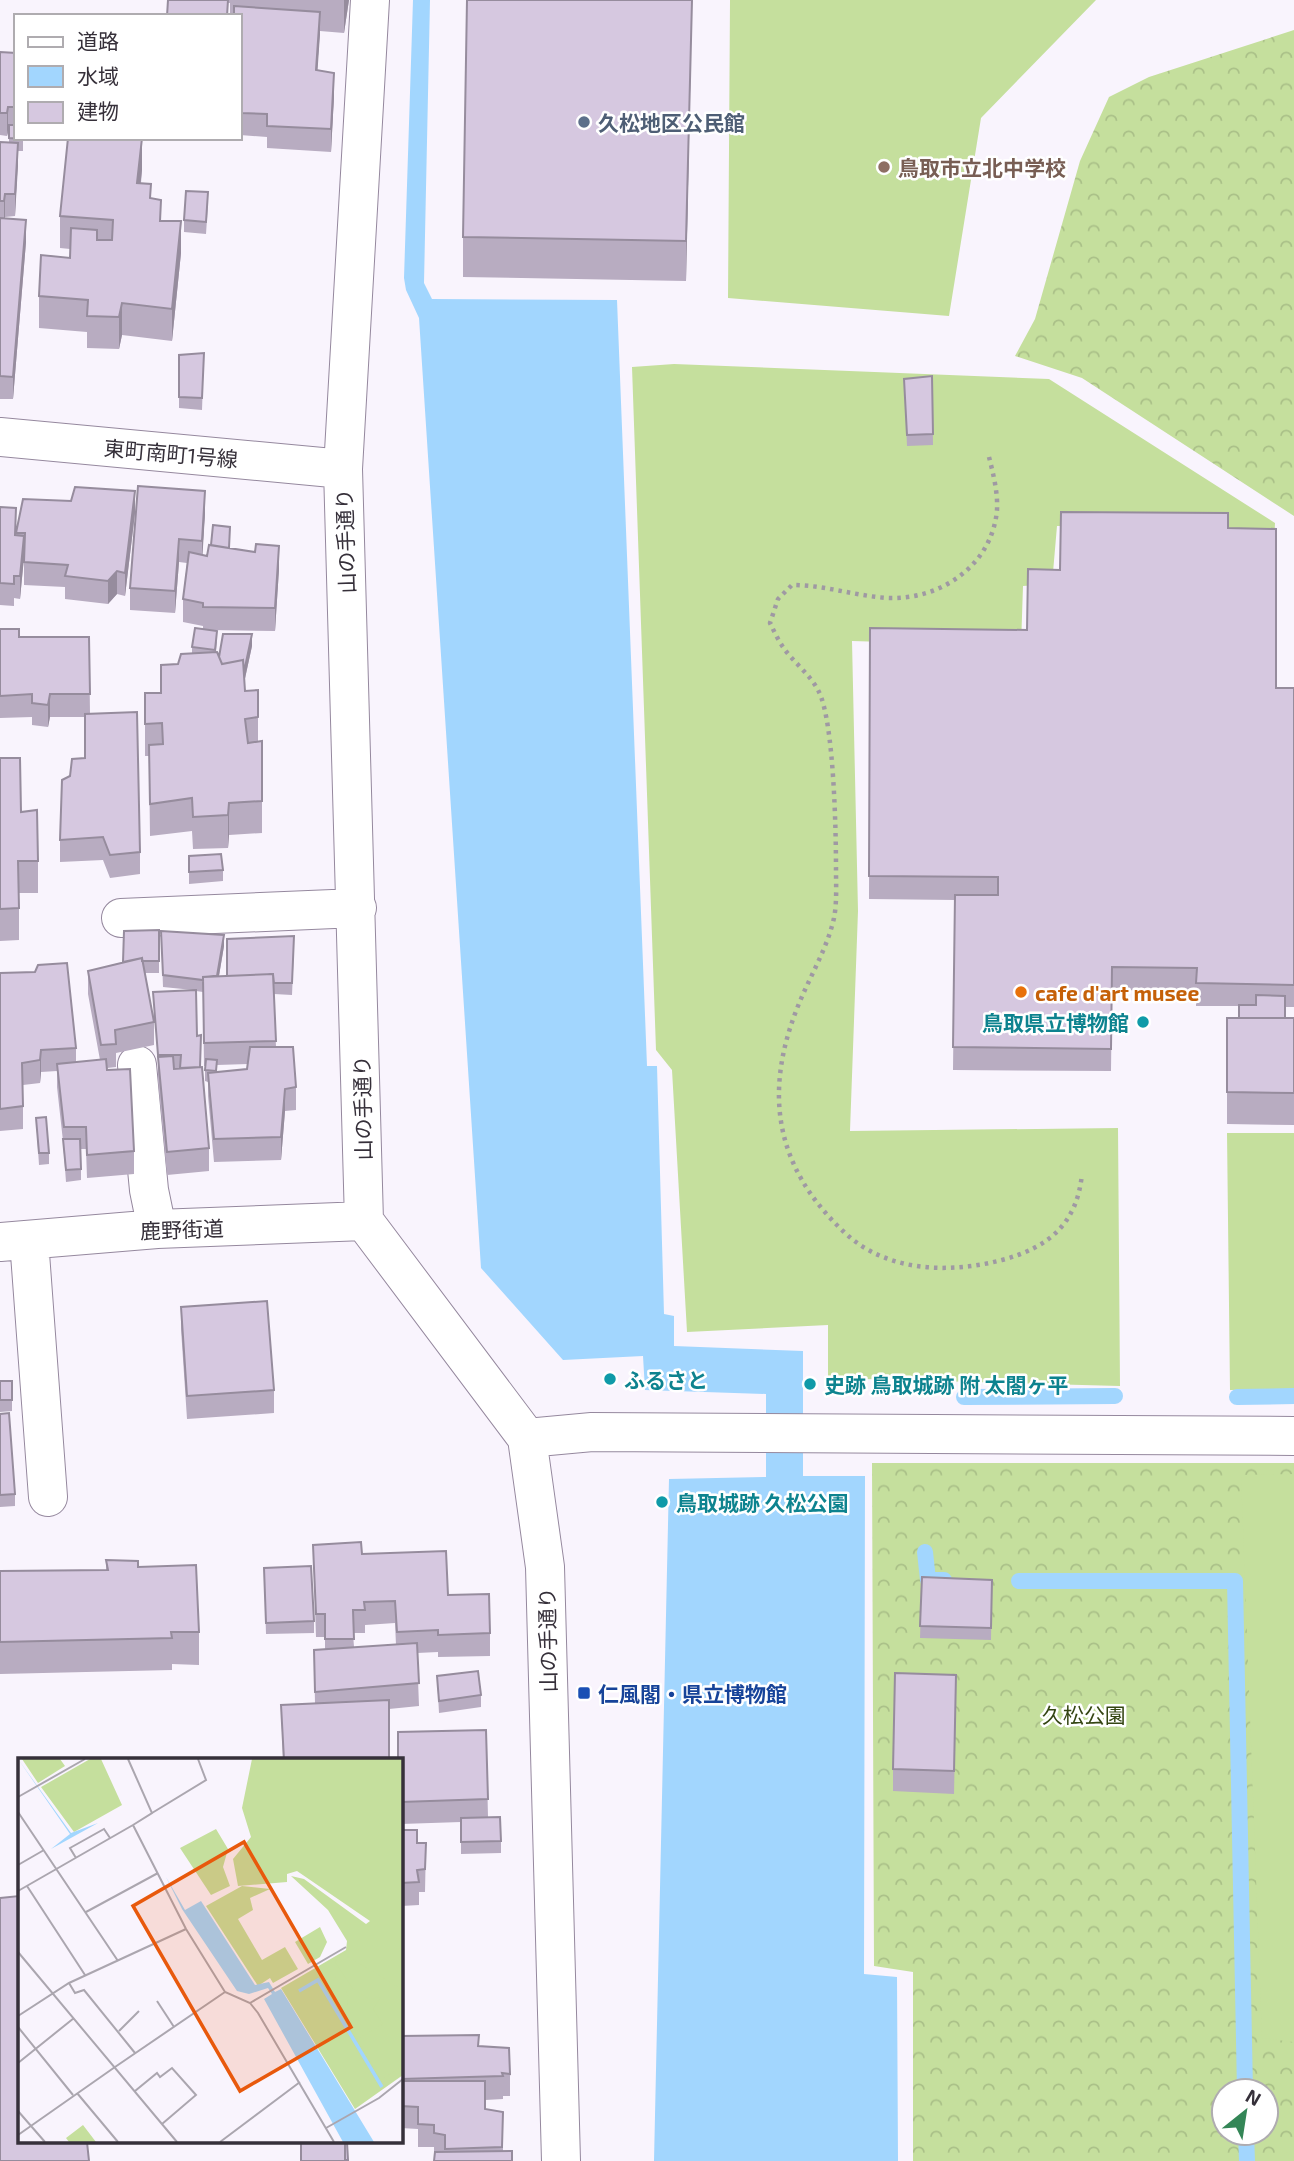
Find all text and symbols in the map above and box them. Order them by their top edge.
legend [14,14,242,140]
text: 道路 [77,28,119,53]
text: 水域 [77,63,119,88]
text: 建物 [77,98,119,123]
place label: 久松地区公民館 [598,110,745,135]
marker: 久松地区公民館 [576,114,592,130]
place label: 鳥取市立北中学校 [898,155,1066,180]
marker: 鳥取市立北中学校 [876,159,892,175]
street label: 東町南町1号線 [103,435,239,471]
street label: 山の手通り [331,488,359,594]
place label: cafe d'art musee [1035,980,1199,1005]
marker: cafe d'art musee [1013,984,1029,1000]
place label: 鳥取県立博物館 [982,1010,1129,1035]
marker: 鳥取県立博物館 [1135,1014,1151,1030]
street label: 山の手通り [349,1055,375,1161]
street label: 鹿野街道 [140,1215,224,1243]
place label: ふるさと [624,1367,708,1392]
marker: ふるさと [602,1371,618,1387]
place label: 史跡 鳥取城跡 附 太閤ヶ平 [824,1372,1069,1397]
marker: 史跡 鳥取城跡 附 太閤ヶ平 [802,1376,818,1392]
place label: 鳥取城跡 久松公園 [676,1490,849,1515]
marker: 鳥取城跡 久松公園 [654,1494,670,1510]
street label: 山の手通り [534,1587,560,1693]
place label: 仁風閣・県立博物館 [598,1681,787,1706]
marker: 仁風閣・県立博物館 [576,1685,592,1701]
park label: 久松公園 [1042,1702,1126,1727]
inset map [18,1758,402,2144]
north arrow [1210,2077,1280,2147]
text: N [1242,2083,1265,2110]

